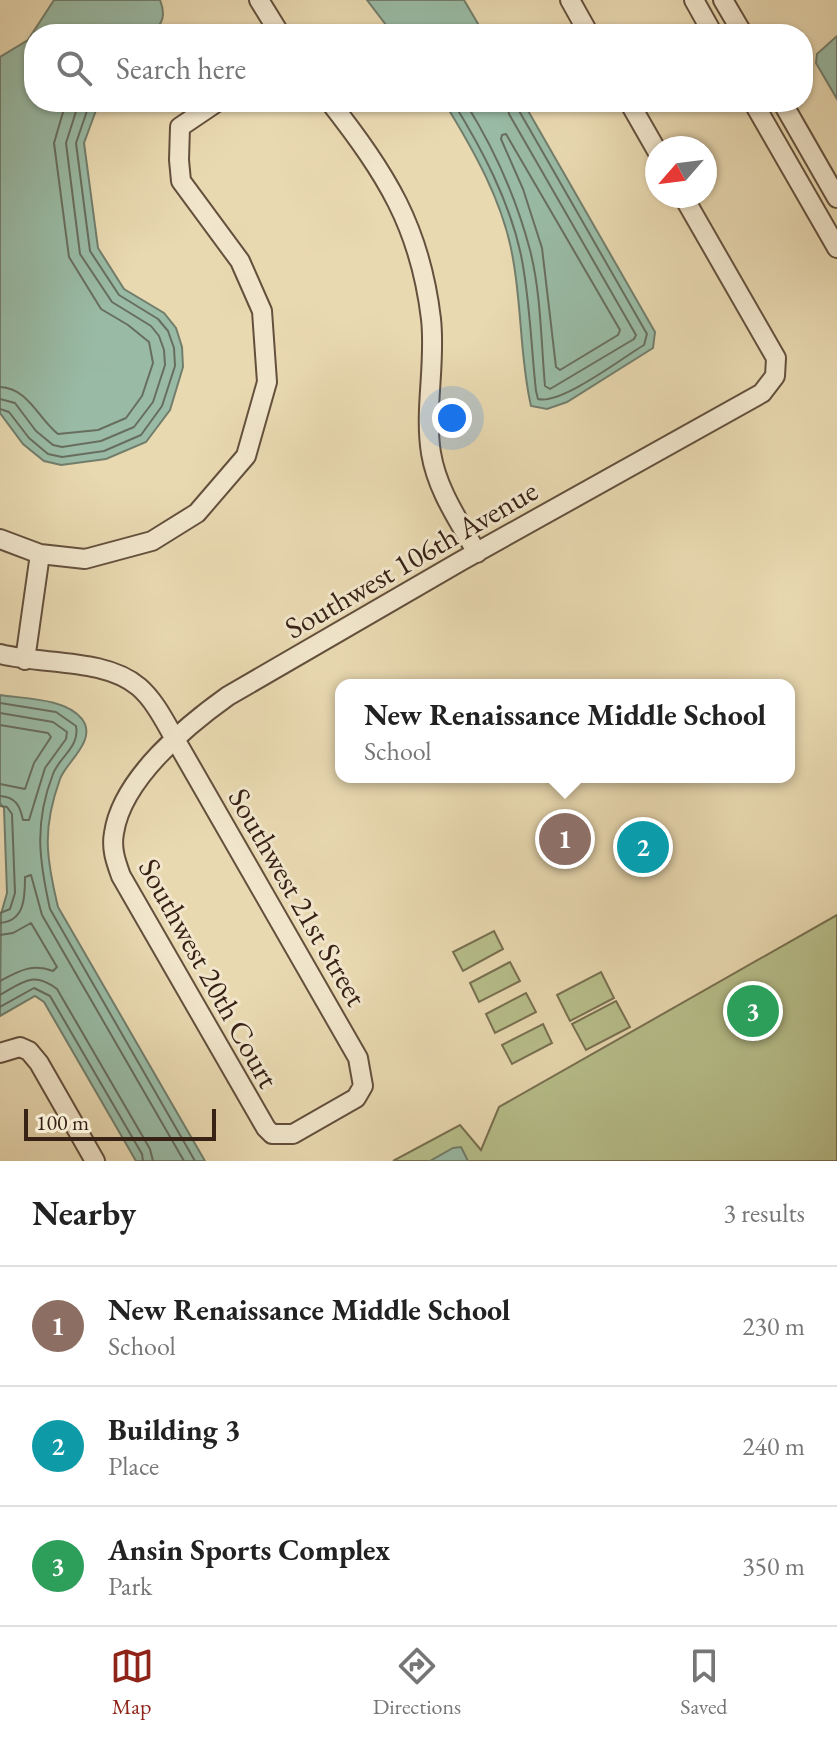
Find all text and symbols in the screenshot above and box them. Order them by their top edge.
search box [24,24,813,112]
icon: search [52,46,96,90]
text: Search here [116,49,246,88]
north arrow [645,136,717,208]
your location [432,398,472,438]
street label: Southwest 106th Avenue [278,471,544,647]
popup [335,679,795,783]
text: New Renaissance Middle School [364,695,766,734]
text: School [364,734,432,768]
street label: Southwest 21st Street [220,781,376,1013]
pin: 1 [539,809,591,869]
pin: 2 [617,817,669,877]
street label: Southwest 20th Court [130,851,288,1095]
pin: 3 [727,981,779,1041]
scale bar [24,1105,216,1141]
text: 100 m [36,1108,89,1137]
text: Nearby [32,1191,136,1235]
text: 3 results [724,1196,805,1230]
text: New Renaissance Middle School [108,1290,510,1329]
text: 1 [51,1309,65,1343]
text: 230 m [742,1309,805,1343]
text: School [108,1329,176,1363]
text: Building 3 [108,1410,241,1449]
text: 2 [51,1429,65,1463]
text: 240 m [742,1429,805,1463]
text: Place [108,1449,159,1483]
text: Ansin Sports Complex [108,1530,390,1569]
text: 3 [51,1549,65,1583]
text: 350 m [742,1549,805,1583]
text: Park [108,1569,152,1603]
tab: Map [110,1644,154,1721]
tab: Directions [373,1644,461,1721]
tab: Saved [680,1644,727,1721]

